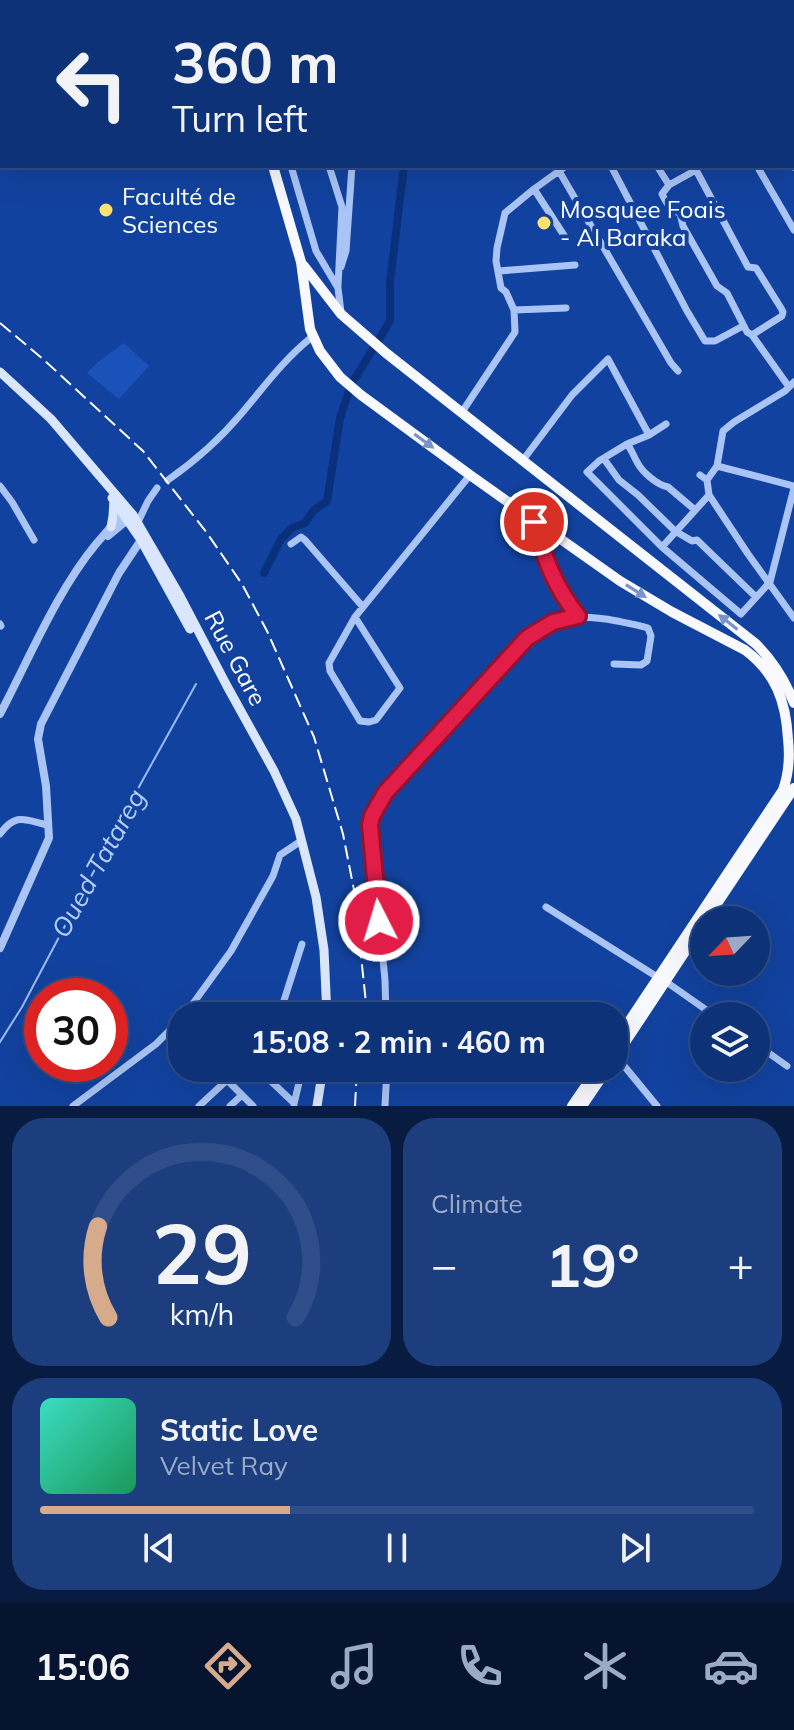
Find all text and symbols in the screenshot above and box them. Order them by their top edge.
text: 360 m [172,27,339,97]
icon: left [40,32,144,136]
text: Turn left [172,96,308,141]
place label: Faculté de Sciences [122,181,236,239]
place label: Mosquee Foais - Al Baraka [560,194,726,252]
marker: Faculté de Sciences [97,201,115,219]
marker: Mosquee Foais - Al Baraka [535,214,553,232]
one-way arrow [413,433,434,449]
pin [500,488,568,556]
icon: arrive [512,500,556,544]
one-way arrow [625,584,647,598]
street label: Rue Gare [198,605,274,711]
one-way arrow [718,614,738,631]
water label: Oued Tatareg [44,783,152,943]
position arrow [337,879,421,963]
north arrow [690,906,770,986]
map controls [690,906,770,1082]
speed limit sign: 30 [24,978,128,1082]
button: layers [690,1002,770,1082]
text: 15:08 · 2 min · 460 m [250,1023,546,1061]
text: Climate [431,1187,523,1220]
text: 29 [152,1200,251,1305]
text: 19° [545,1227,640,1302]
text: − [431,1237,457,1292]
text: + [728,1237,754,1292]
text: km/h [169,1296,234,1332]
text: Static Love [160,1411,318,1449]
text: Velvet Ray [160,1449,288,1482]
icon: previous [137,1526,181,1570]
icon: pause [375,1526,419,1570]
icon: next [613,1526,657,1570]
icon: directions [200,1638,256,1694]
icon: music [326,1638,382,1694]
icon: phone [452,1638,508,1694]
icon: climate [577,1638,633,1694]
icon: car [703,1638,759,1694]
text: 15:06 [35,1644,130,1689]

